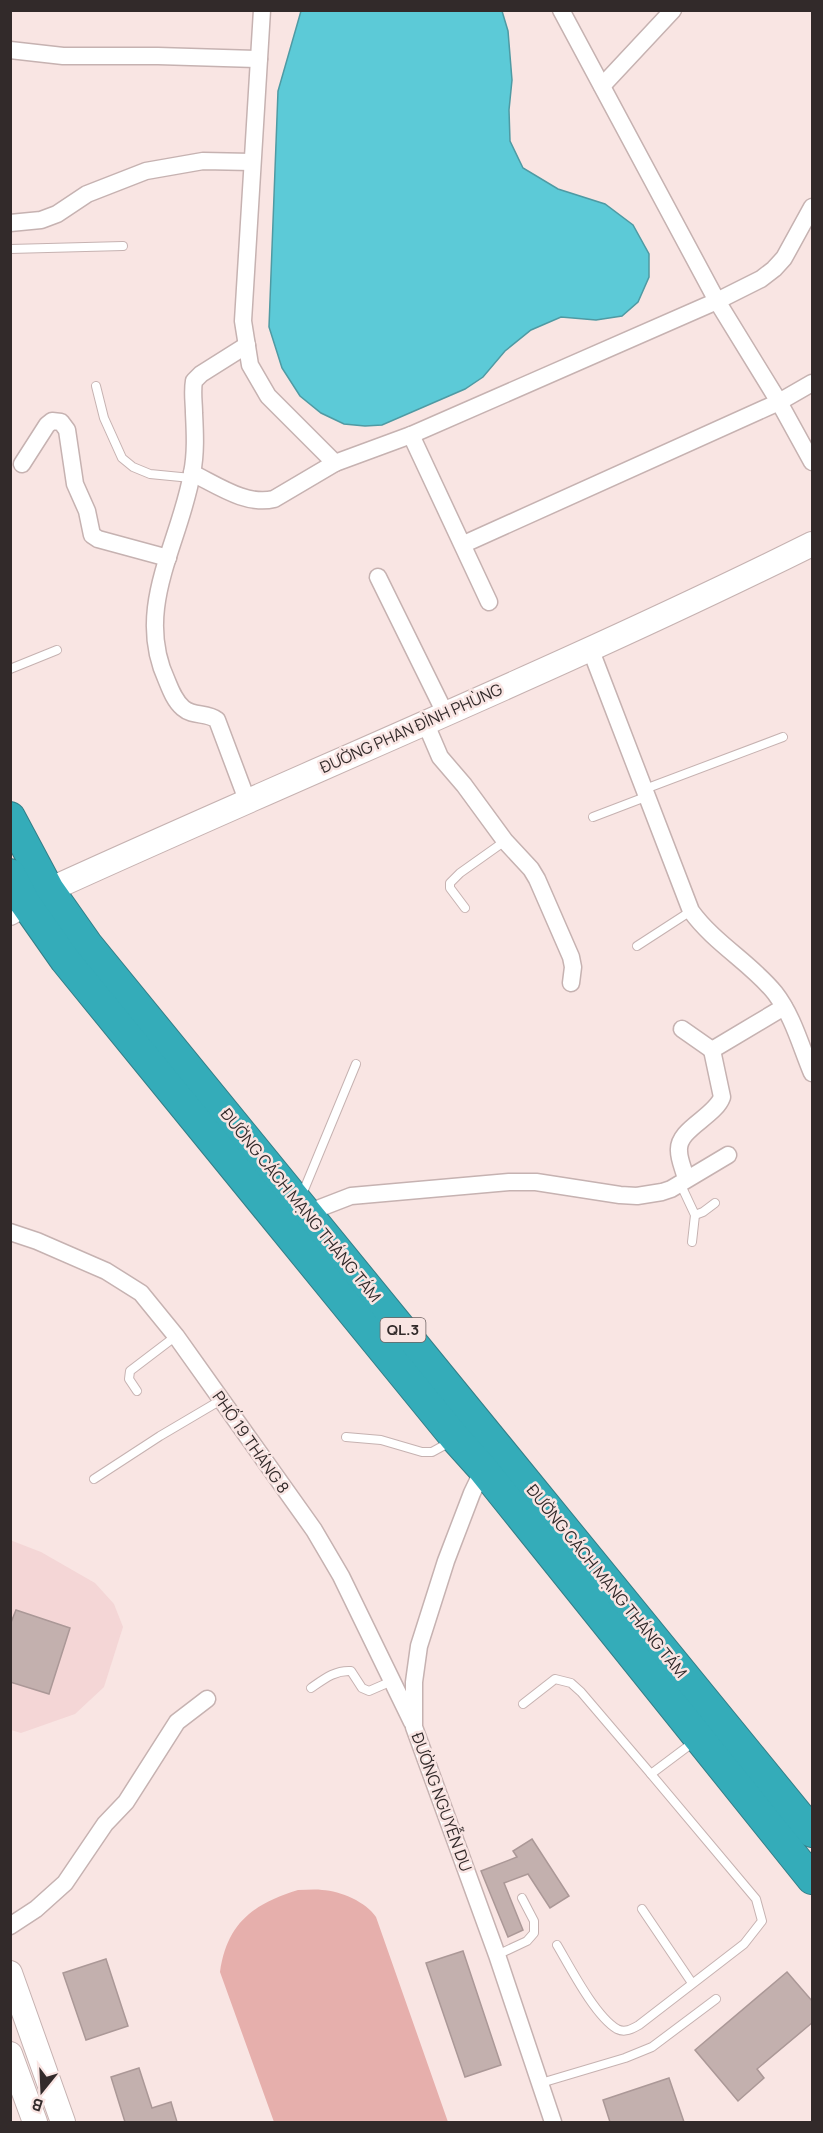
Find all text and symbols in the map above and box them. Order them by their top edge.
street label: ĐƯỜNG PHAN ĐÌNH PHÙNG [316,678,506,778]
street label: ĐƯỜNG CÁCH MẠNG THÁNG TÁM [216,1104,386,1306]
road number: QL.3 [380,1318,426,1342]
street label: PHỐ 19 THÁNG 8 [208,1386,295,1498]
street label: ĐƯỜNG CÁCH MẠNG THÁNG TÁM [522,1480,692,1682]
street label: ĐƯỜNG NGUYỄN DU [407,1729,478,1875]
north arrow [12,2061,72,2121]
text: B [29,2093,46,2117]

